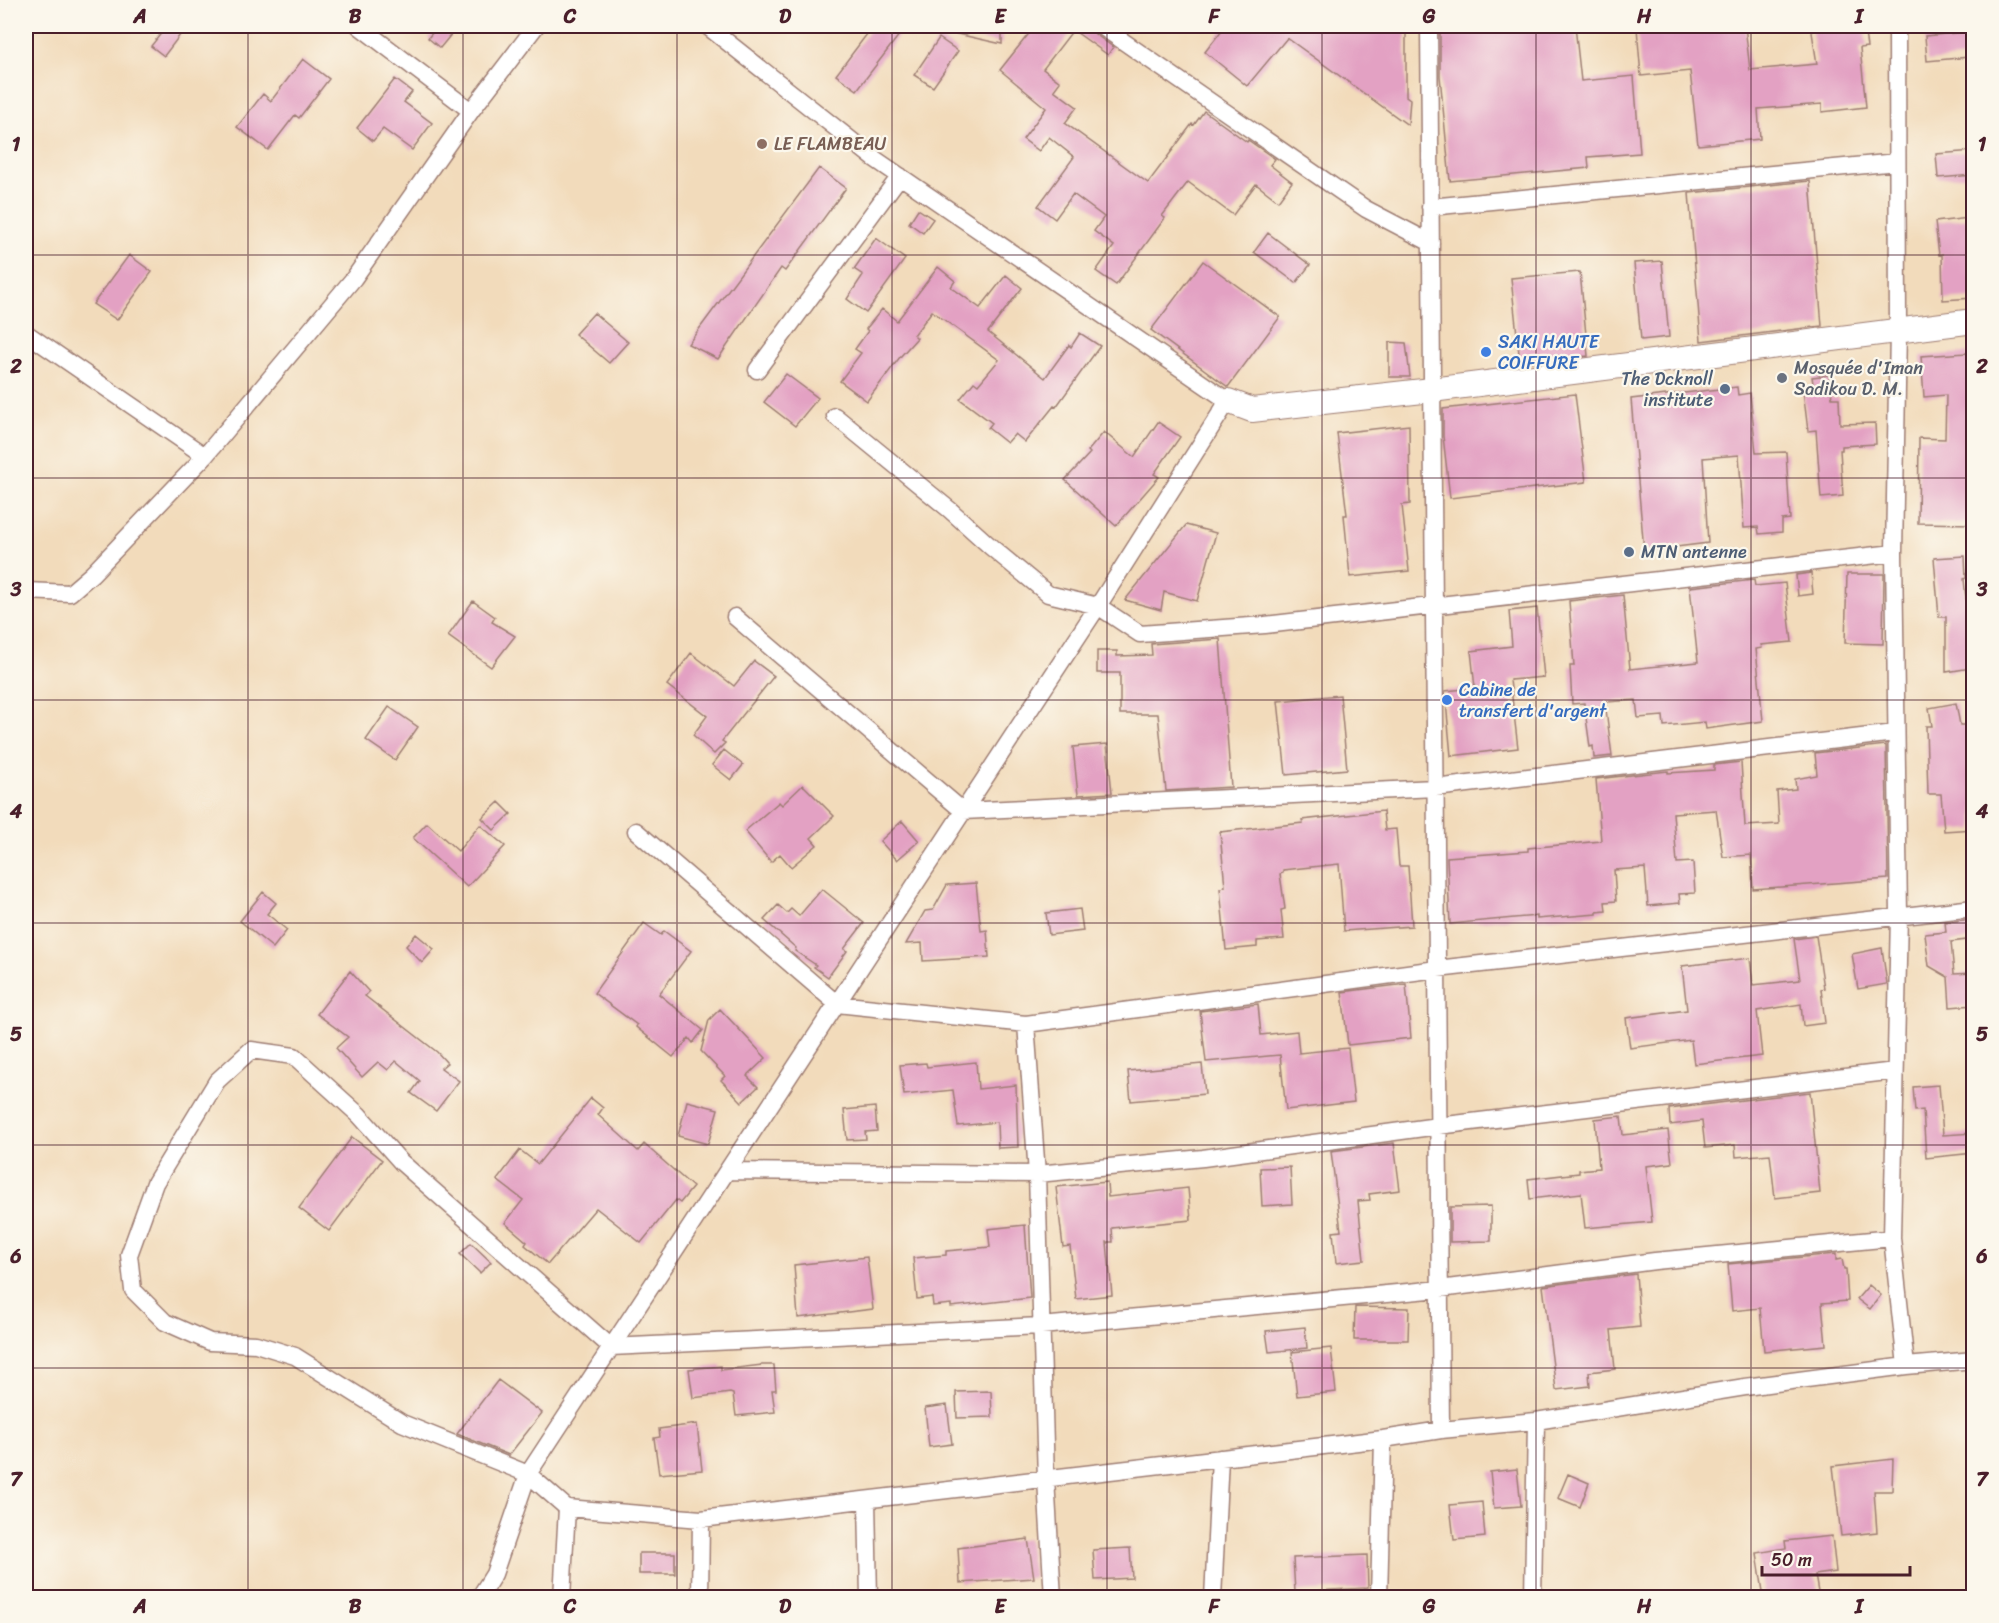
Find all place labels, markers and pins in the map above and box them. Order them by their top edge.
place label: LE FLAMBEAU [774,128,887,160]
marker: LE FLAMBEAU [755,137,769,151]
place label: SAKI HAUTE COIFFURE [1498,326,1600,379]
marker: SAKI HAUTE COIFFURE [1479,345,1493,359]
place label: Mosquée d'Iman Sadikou D. M. [1794,352,1923,405]
place label: The Dcknoll institute [1621,363,1714,416]
marker: Mosquée d'Iman Sadikou D. M. [1775,371,1789,385]
marker: The Dcknoll institute [1718,382,1732,396]
place label: MTN antenne [1641,536,1747,568]
marker: MTN antenne [1622,545,1636,559]
place label: Cabine de transfert d'argent [1459,674,1607,727]
marker: Cabine de transfert d'argent [1440,693,1454,707]

